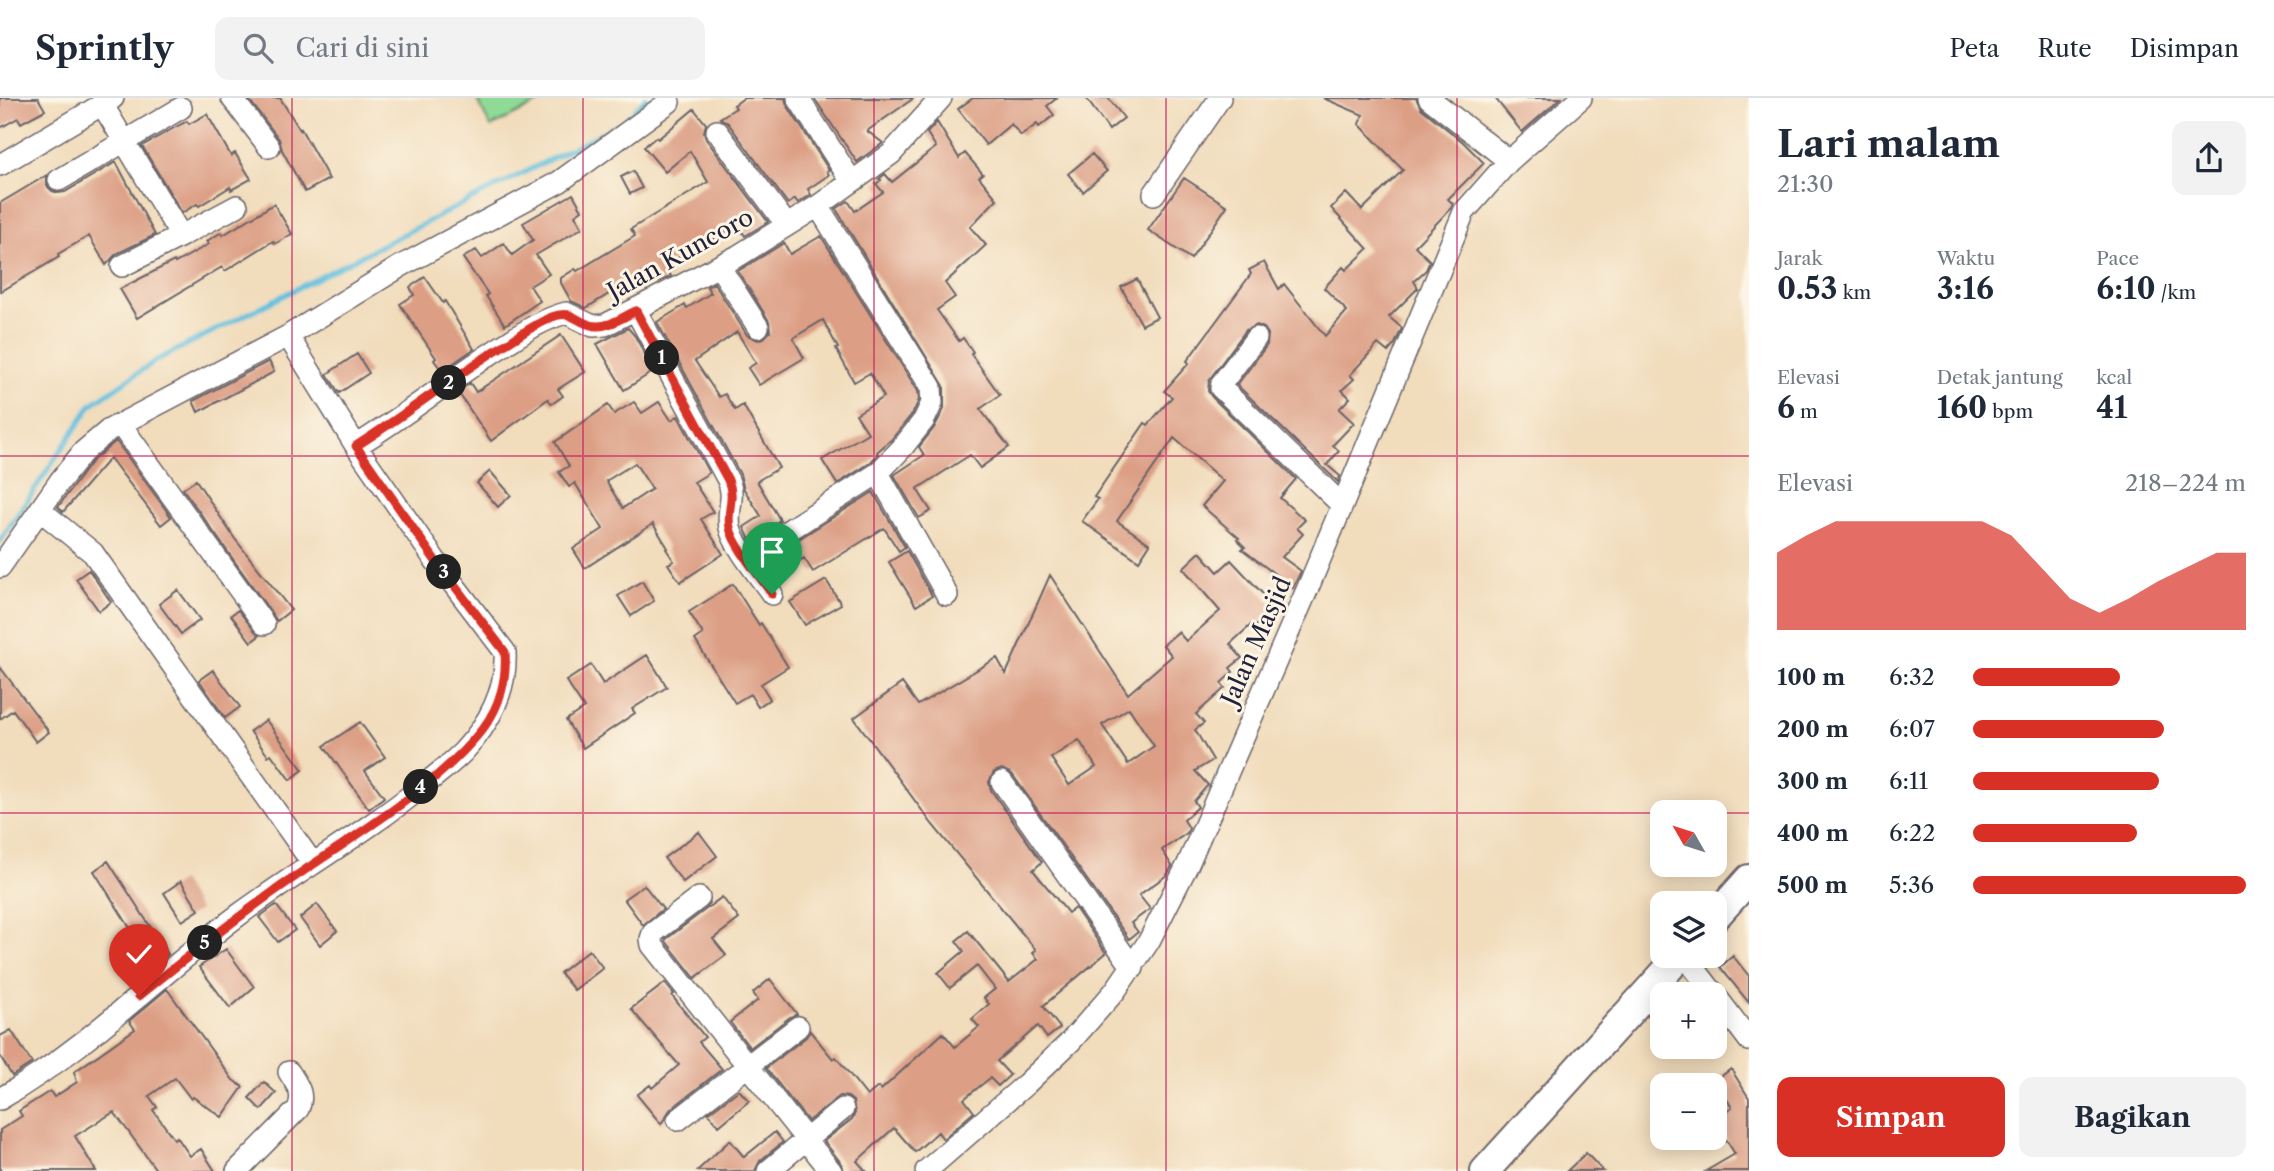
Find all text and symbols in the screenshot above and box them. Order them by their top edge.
search box [215,17,705,80]
text: Sprintly [35,28,173,69]
icon: search [239,29,277,67]
text: Cari di sini [295,32,429,64]
text: Peta [1950,34,1999,63]
text: Rute [2037,34,2092,63]
text: Disimpan [2130,34,2239,63]
text: Lari malam [1777,120,2000,167]
button: share [2172,121,2246,195]
text: 21:30 [1777,170,1834,198]
street label: Jalan Kuncoro [598,202,758,308]
text: Jarak [1777,247,1822,270]
text: Waktu [1937,247,1995,270]
text: Pace [2096,247,2139,270]
text: 0.53 [1777,270,1838,307]
text: 3:16 [1937,270,1994,307]
text: 6:10 [2096,270,2156,307]
text: km [1838,281,1871,304]
text: /km [2156,281,2196,304]
pin: 1 [644,341,680,376]
text: 1 [657,346,666,369]
pin: 2 [432,366,466,400]
text: Elevasi [1777,366,1840,389]
text: Detak jantung [1937,366,2063,389]
text: kcal [2096,366,2132,389]
text: 2 [443,371,454,394]
text: 6 [1777,389,1795,426]
text: 160 [1937,389,1987,426]
text: 41 [2096,389,2128,426]
text: m [1795,400,1818,423]
text: bpm [1987,400,2033,423]
text: Elevasi [1777,469,1853,497]
text: 218–224 m [2125,469,2246,497]
pin [742,522,802,594]
icon: arrive [753,533,791,571]
pin: 3 [426,554,462,589]
text: 3 [438,560,449,583]
street label: Jalan Masjid [1213,572,1297,714]
text: 100 m [1777,663,1845,691]
text: 6:32 [1889,663,1935,691]
text: 200 m [1777,715,1849,743]
text: 6:07 [1889,715,1935,743]
text: 300 m [1777,767,1848,795]
text: 6:11 [1889,767,1928,795]
pin: 4 [404,770,438,804]
text: 4 [415,775,426,798]
north arrow [1650,800,1727,877]
map controls [1650,800,1727,1150]
text: 400 m [1777,819,1849,847]
text: 6:22 [1889,819,1935,847]
text: 500 m [1777,871,1848,899]
text: 5:36 [1889,871,1934,899]
button: layers [1650,891,1727,968]
pin [109,924,169,996]
pin: 5 [188,926,222,960]
text: 5 [199,931,210,954]
icon: check [120,935,158,973]
button: + [1650,982,1727,1059]
button: − [1650,1073,1727,1150]
button: Simpan [1777,1077,2005,1157]
button: Bagikan [2019,1077,2246,1157]

